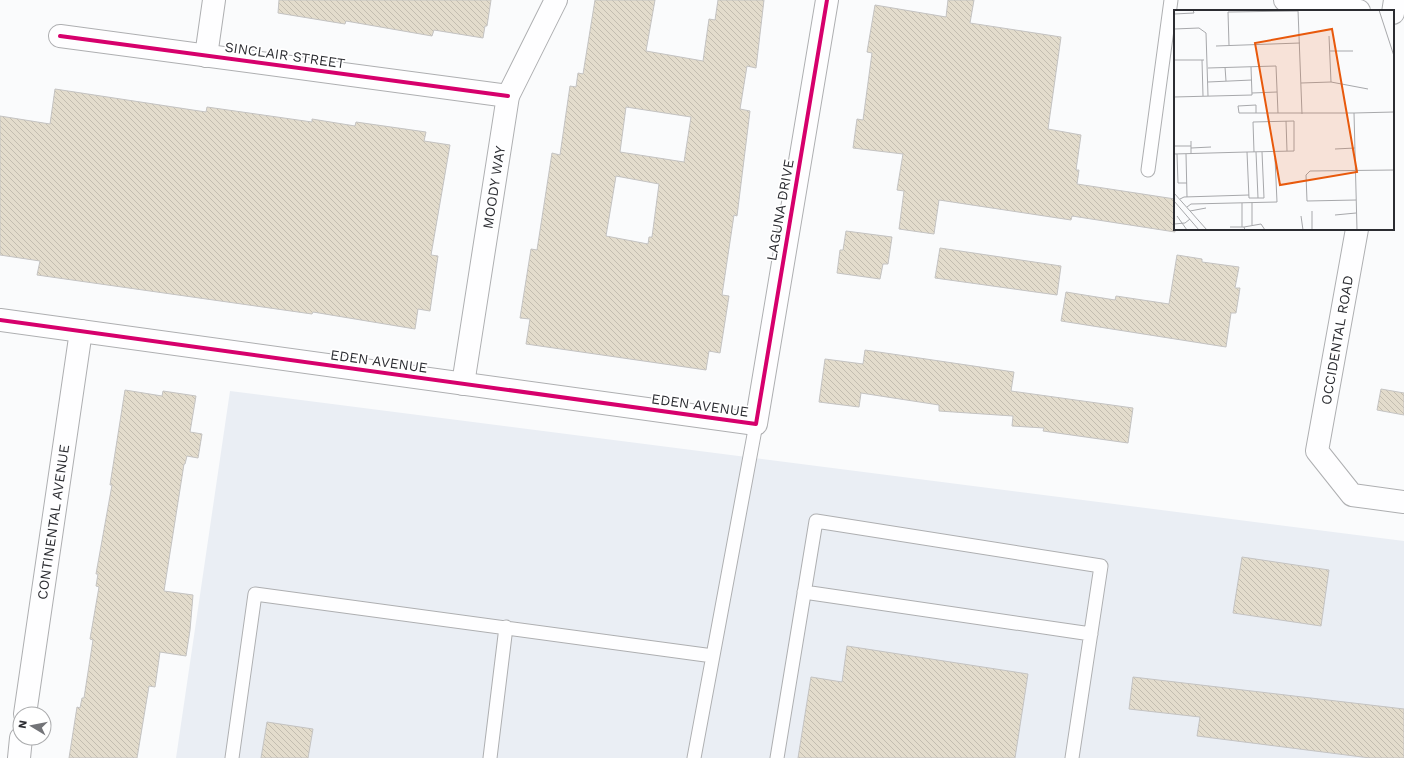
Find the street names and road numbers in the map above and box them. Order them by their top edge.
street label: SINCLAIR STREET [224,39,347,71]
street label: MOODY WAY [479,145,508,230]
street label: LAGUNA DRIVE [763,158,797,262]
street label: OCCIDENTAL ROAD [1318,274,1356,406]
street label: EDEN AVENUE [329,346,429,376]
street label: EDEN AVENUE [650,390,750,420]
street label: CONTINENTAL AVENUE [34,443,72,601]

